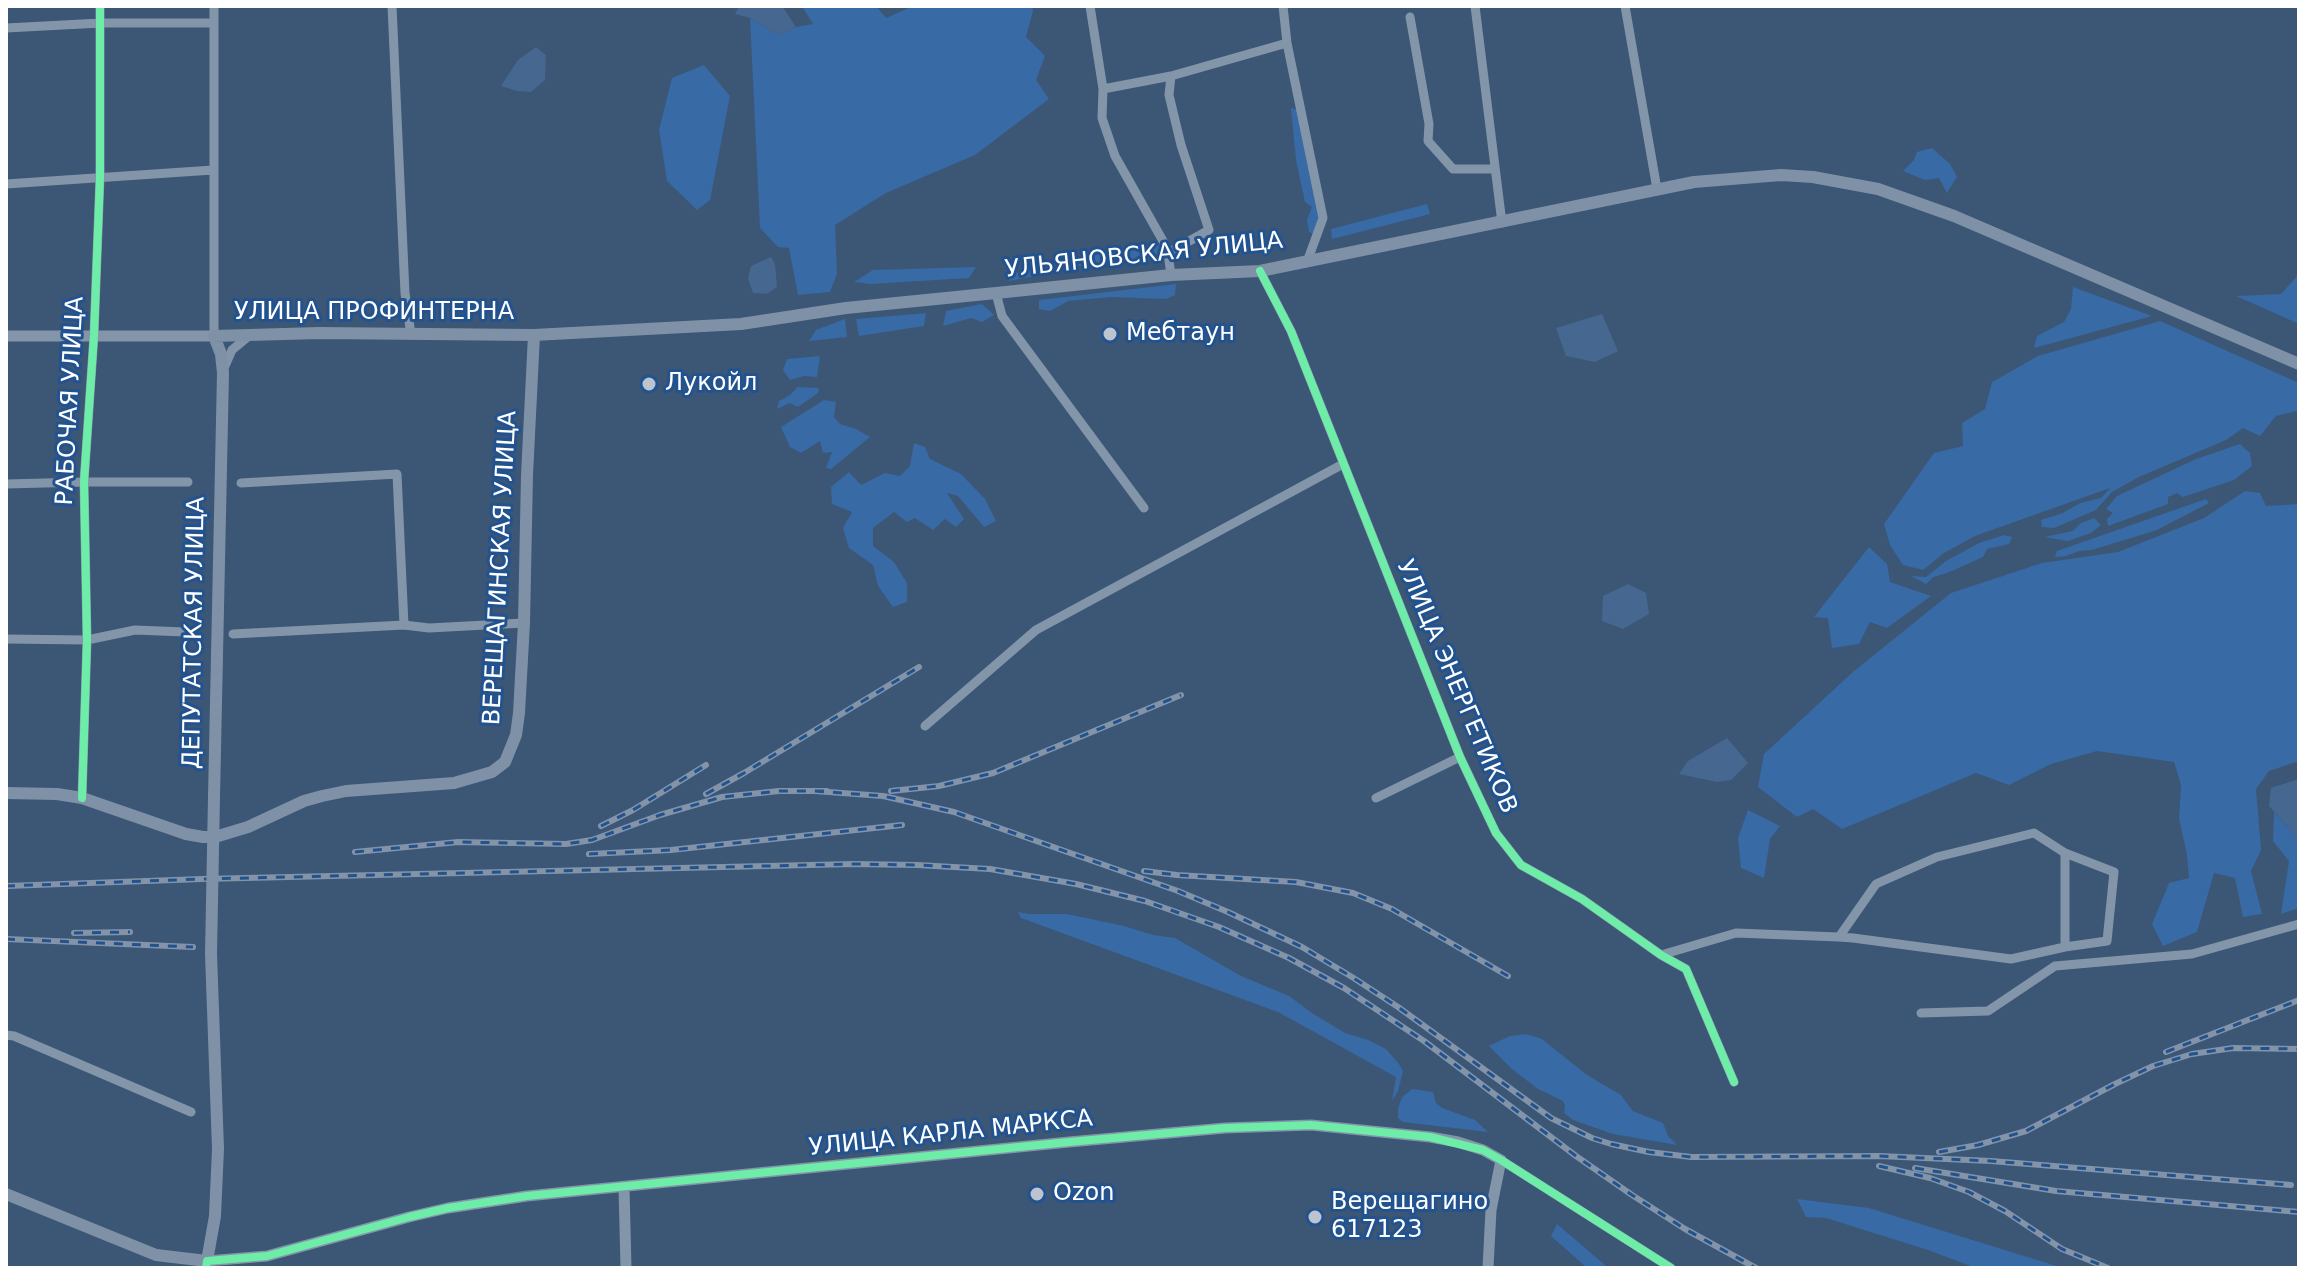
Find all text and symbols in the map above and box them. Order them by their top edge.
street label: УЛЬЯНОВСКАЯ УЛИЦА [1004,227,1284,285]
street label: РАБОЧАЯ УЛИЦА [51,296,91,506]
street label: УЛИЦА ПРОФИНТЕРНА [234,299,514,327]
place label: Мебтаун [1126,320,1235,348]
marker: Мебтаун [1101,325,1119,343]
place label: Лукойл [665,370,757,398]
marker: Лукойл [640,375,658,393]
street label: ВЕРЕЩАГИНСКАЯ УЛИЦА [478,410,524,726]
street label: ДЕПУТАТСКАЯ УЛИЦА [178,497,212,769]
street label: УЛИЦА ЭНЕРГЕТИКОВ [1389,556,1523,818]
street label: УЛИЦА КАРЛА МАРКСА [808,1105,1094,1163]
place label: Ozon [1053,1180,1114,1208]
marker: Ozon [1028,1185,1046,1203]
place label: Верещагино 617123 [1331,1189,1488,1245]
marker: Верещагино 617123 [1306,1208,1324,1226]

